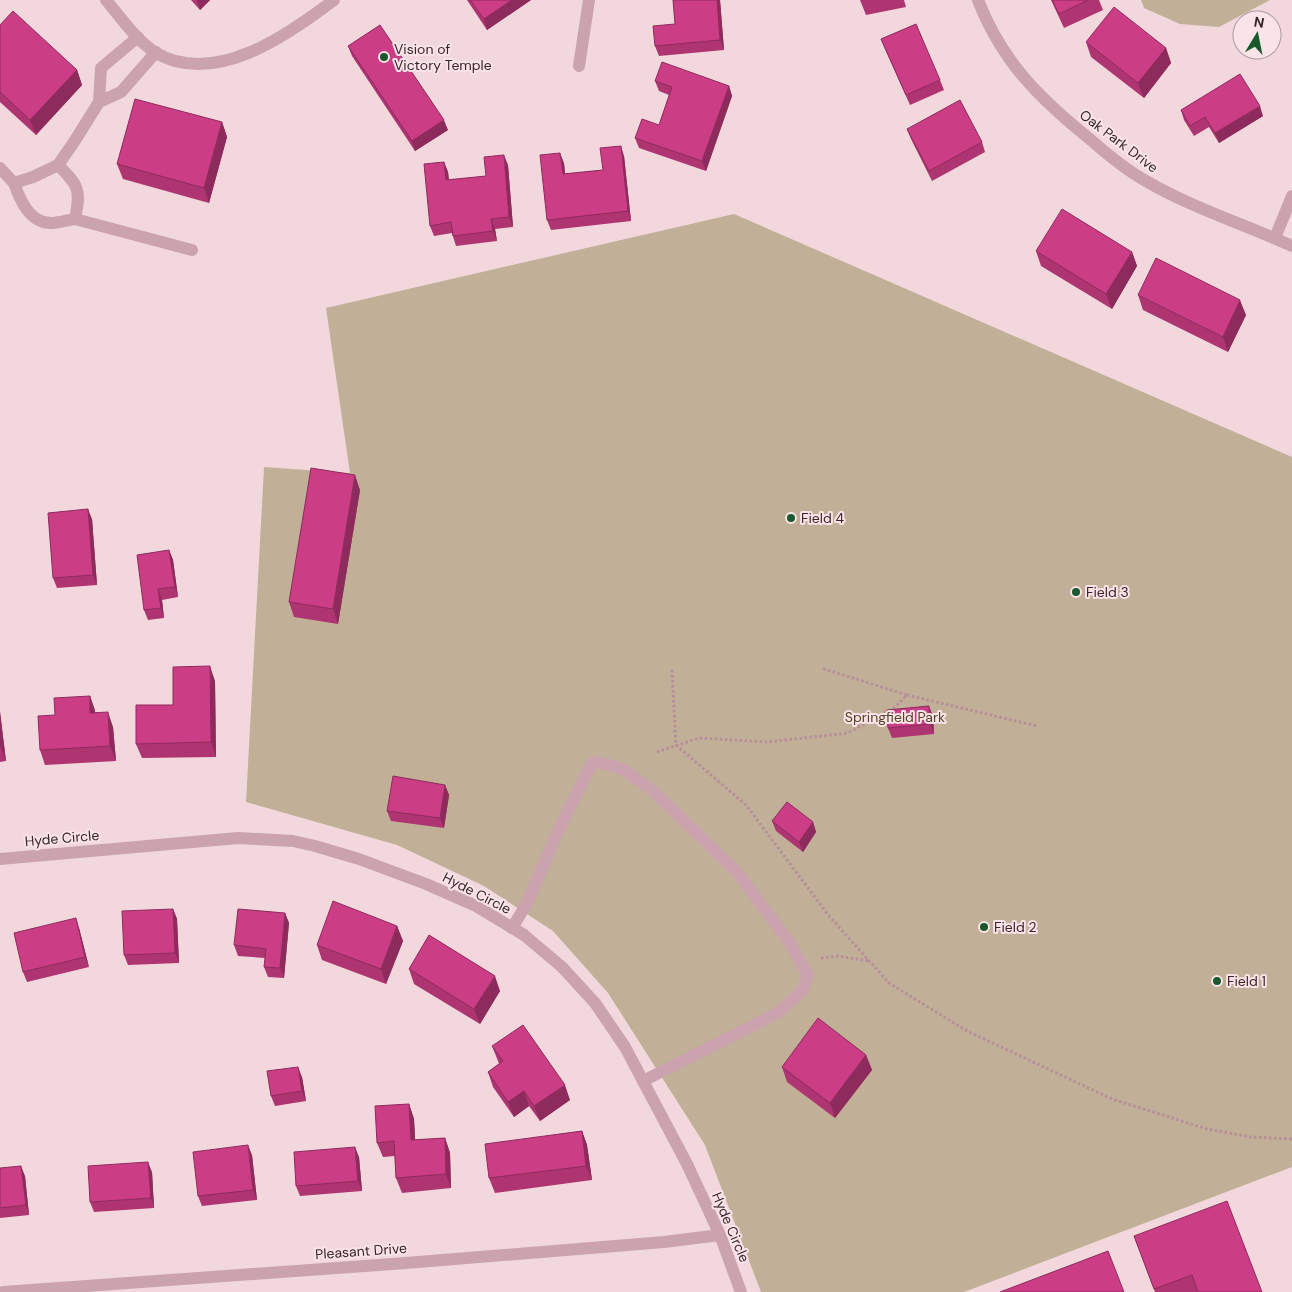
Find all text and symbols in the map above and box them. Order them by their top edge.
north arrow [1232,10,1282,60]
text: N [1253,12,1266,32]
place label: Vision of Victory Temple [394,40,492,74]
marker: Vision of Victory Temple [378,51,390,63]
street label: Oak Park Drive [1076,106,1162,176]
place label: Field 4 [801,509,844,527]
marker: Field 4 [785,512,797,524]
place label: Field 3 [1086,583,1129,601]
marker: Field 3 [1070,586,1082,598]
park label: Springfield Park [845,708,945,726]
street label: Hyde Circle [24,826,100,850]
street label: Hyde Circle [440,868,514,918]
place label: Field 2 [994,918,1037,936]
marker: Field 2 [978,921,990,933]
place label: Field 1 [1227,972,1266,990]
marker: Field 1 [1211,975,1223,987]
street label: Hyde Circle [708,1189,754,1265]
street label: Pleasant Drive [315,1239,407,1263]

